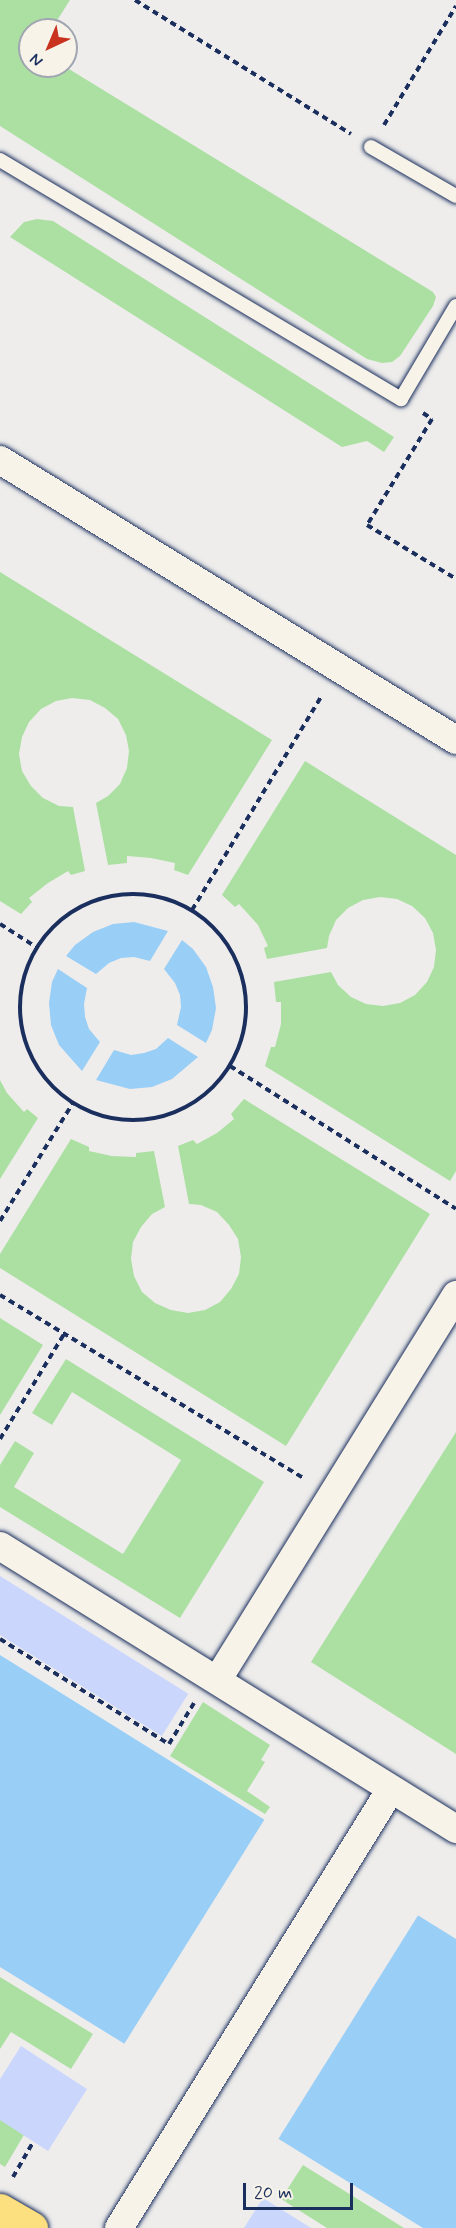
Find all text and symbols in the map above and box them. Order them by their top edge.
north arrow [18,18,78,78]
text: N [25,49,48,71]
scale bar [246,2171,356,2209]
text: 20 m [254,2181,292,2205]

